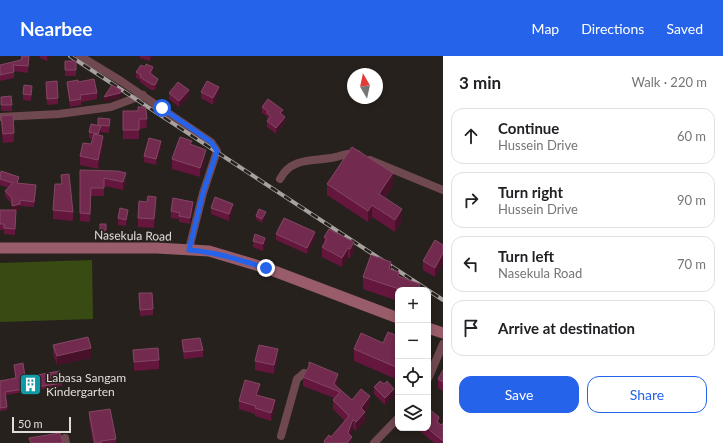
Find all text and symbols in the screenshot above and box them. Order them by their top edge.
text: Nearbee [20,17,92,40]
text: Map [532,20,559,37]
text: Directions [581,20,644,37]
text: Saved [666,20,703,37]
north arrow [347,68,383,104]
text: 3 min [459,72,501,93]
text: Walk · 220 m [631,74,707,90]
route start [153,99,171,117]
text: Continue [498,119,559,137]
icon: ahead [460,125,482,147]
text: 60 m [677,128,706,144]
text: Hussein Drive [498,137,578,153]
text: Turn right [498,183,563,201]
icon: right [460,189,482,211]
text: 90 m [677,192,706,208]
text: Hussein Drive [498,201,578,217]
street label: Nasekula Road [94,227,172,244]
text: Turn left [498,247,554,265]
icon: left [460,253,482,275]
text: 70 m [677,256,706,272]
route end [257,259,275,277]
text: Nasekula Road [498,265,582,281]
map controls [395,287,431,431]
button: + [395,287,431,323]
icon: arrive [460,317,482,339]
text: Arrive at destination [498,319,635,337]
button: − [395,323,431,359]
button: locate [395,359,431,395]
place label: Labasa Sangam Kindergarten [46,370,126,399]
building icon: Labasa Sangam Kindergarten [18,372,44,398]
button: Save [459,376,579,413]
button: Share [587,376,707,413]
button: layers [395,395,431,431]
scale bar [12,415,71,434]
text: 50 m [18,417,43,430]

